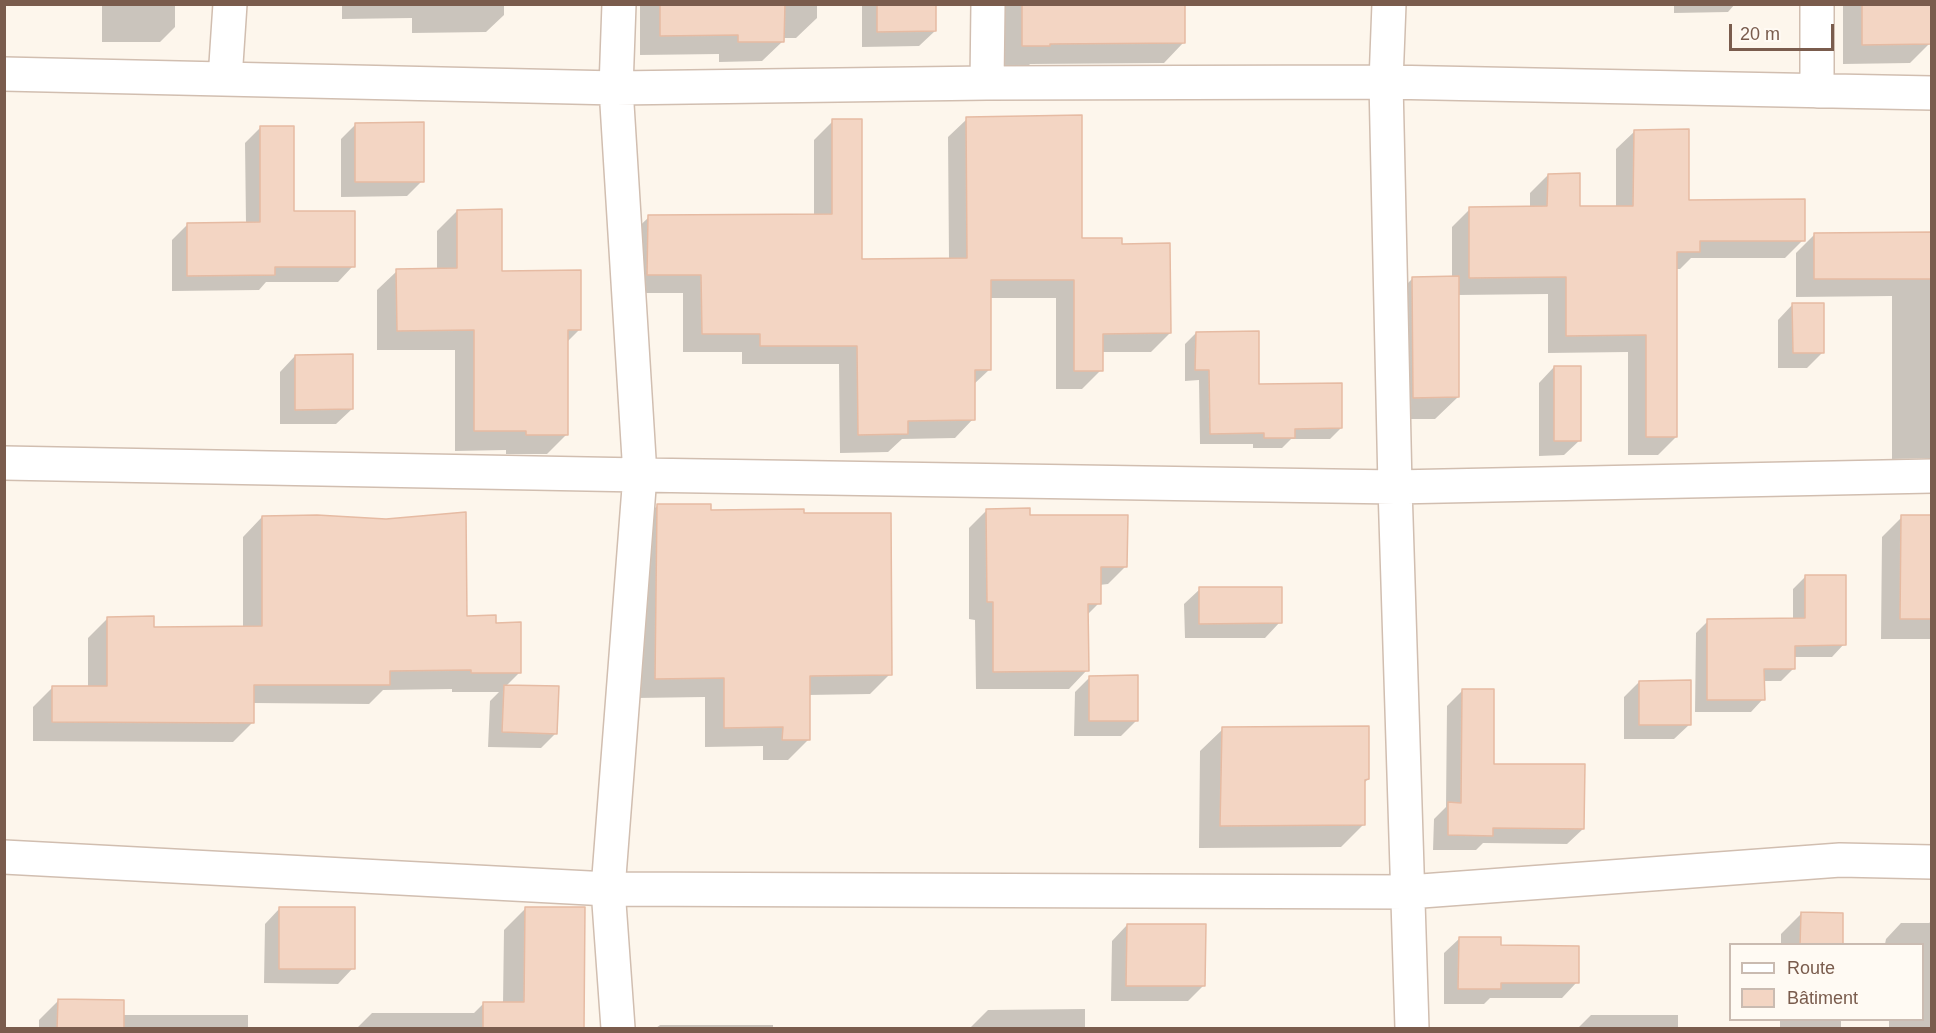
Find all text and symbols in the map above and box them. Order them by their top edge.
scale bar [1732,12,1837,50]
text: 20 m [1740,24,1780,44]
legend [1729,943,1924,1021]
text: Route [1787,958,1835,978]
text: Bâtiment [1787,988,1858,1008]

